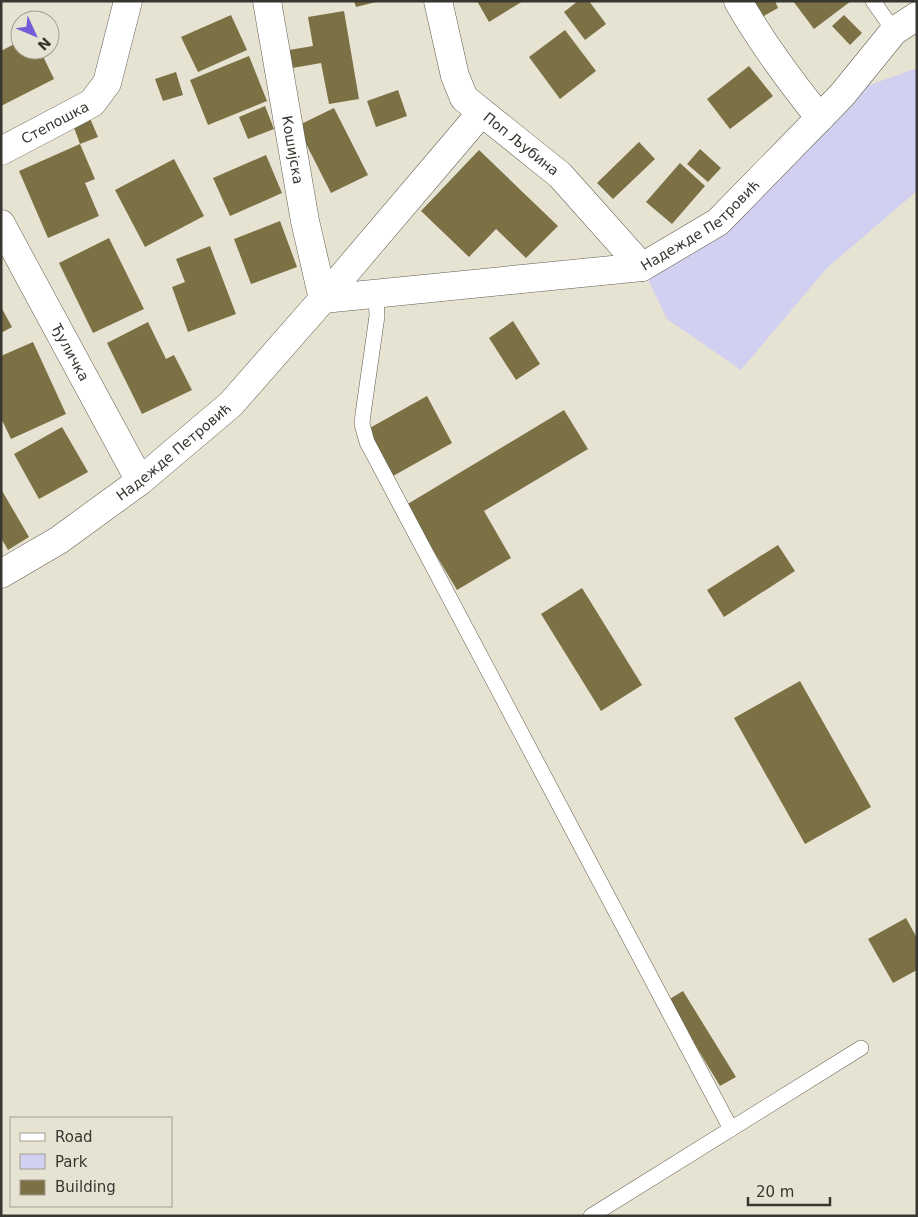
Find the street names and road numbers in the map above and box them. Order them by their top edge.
street label: Степошка [18,98,91,147]
street label: Поп Љубина [480,109,562,179]
street label: Кошијска [279,114,306,185]
street label: Надежде Петровић [638,176,763,274]
street label: Ђуличка [48,320,92,384]
street label: Надежде Петровић [113,400,234,504]

